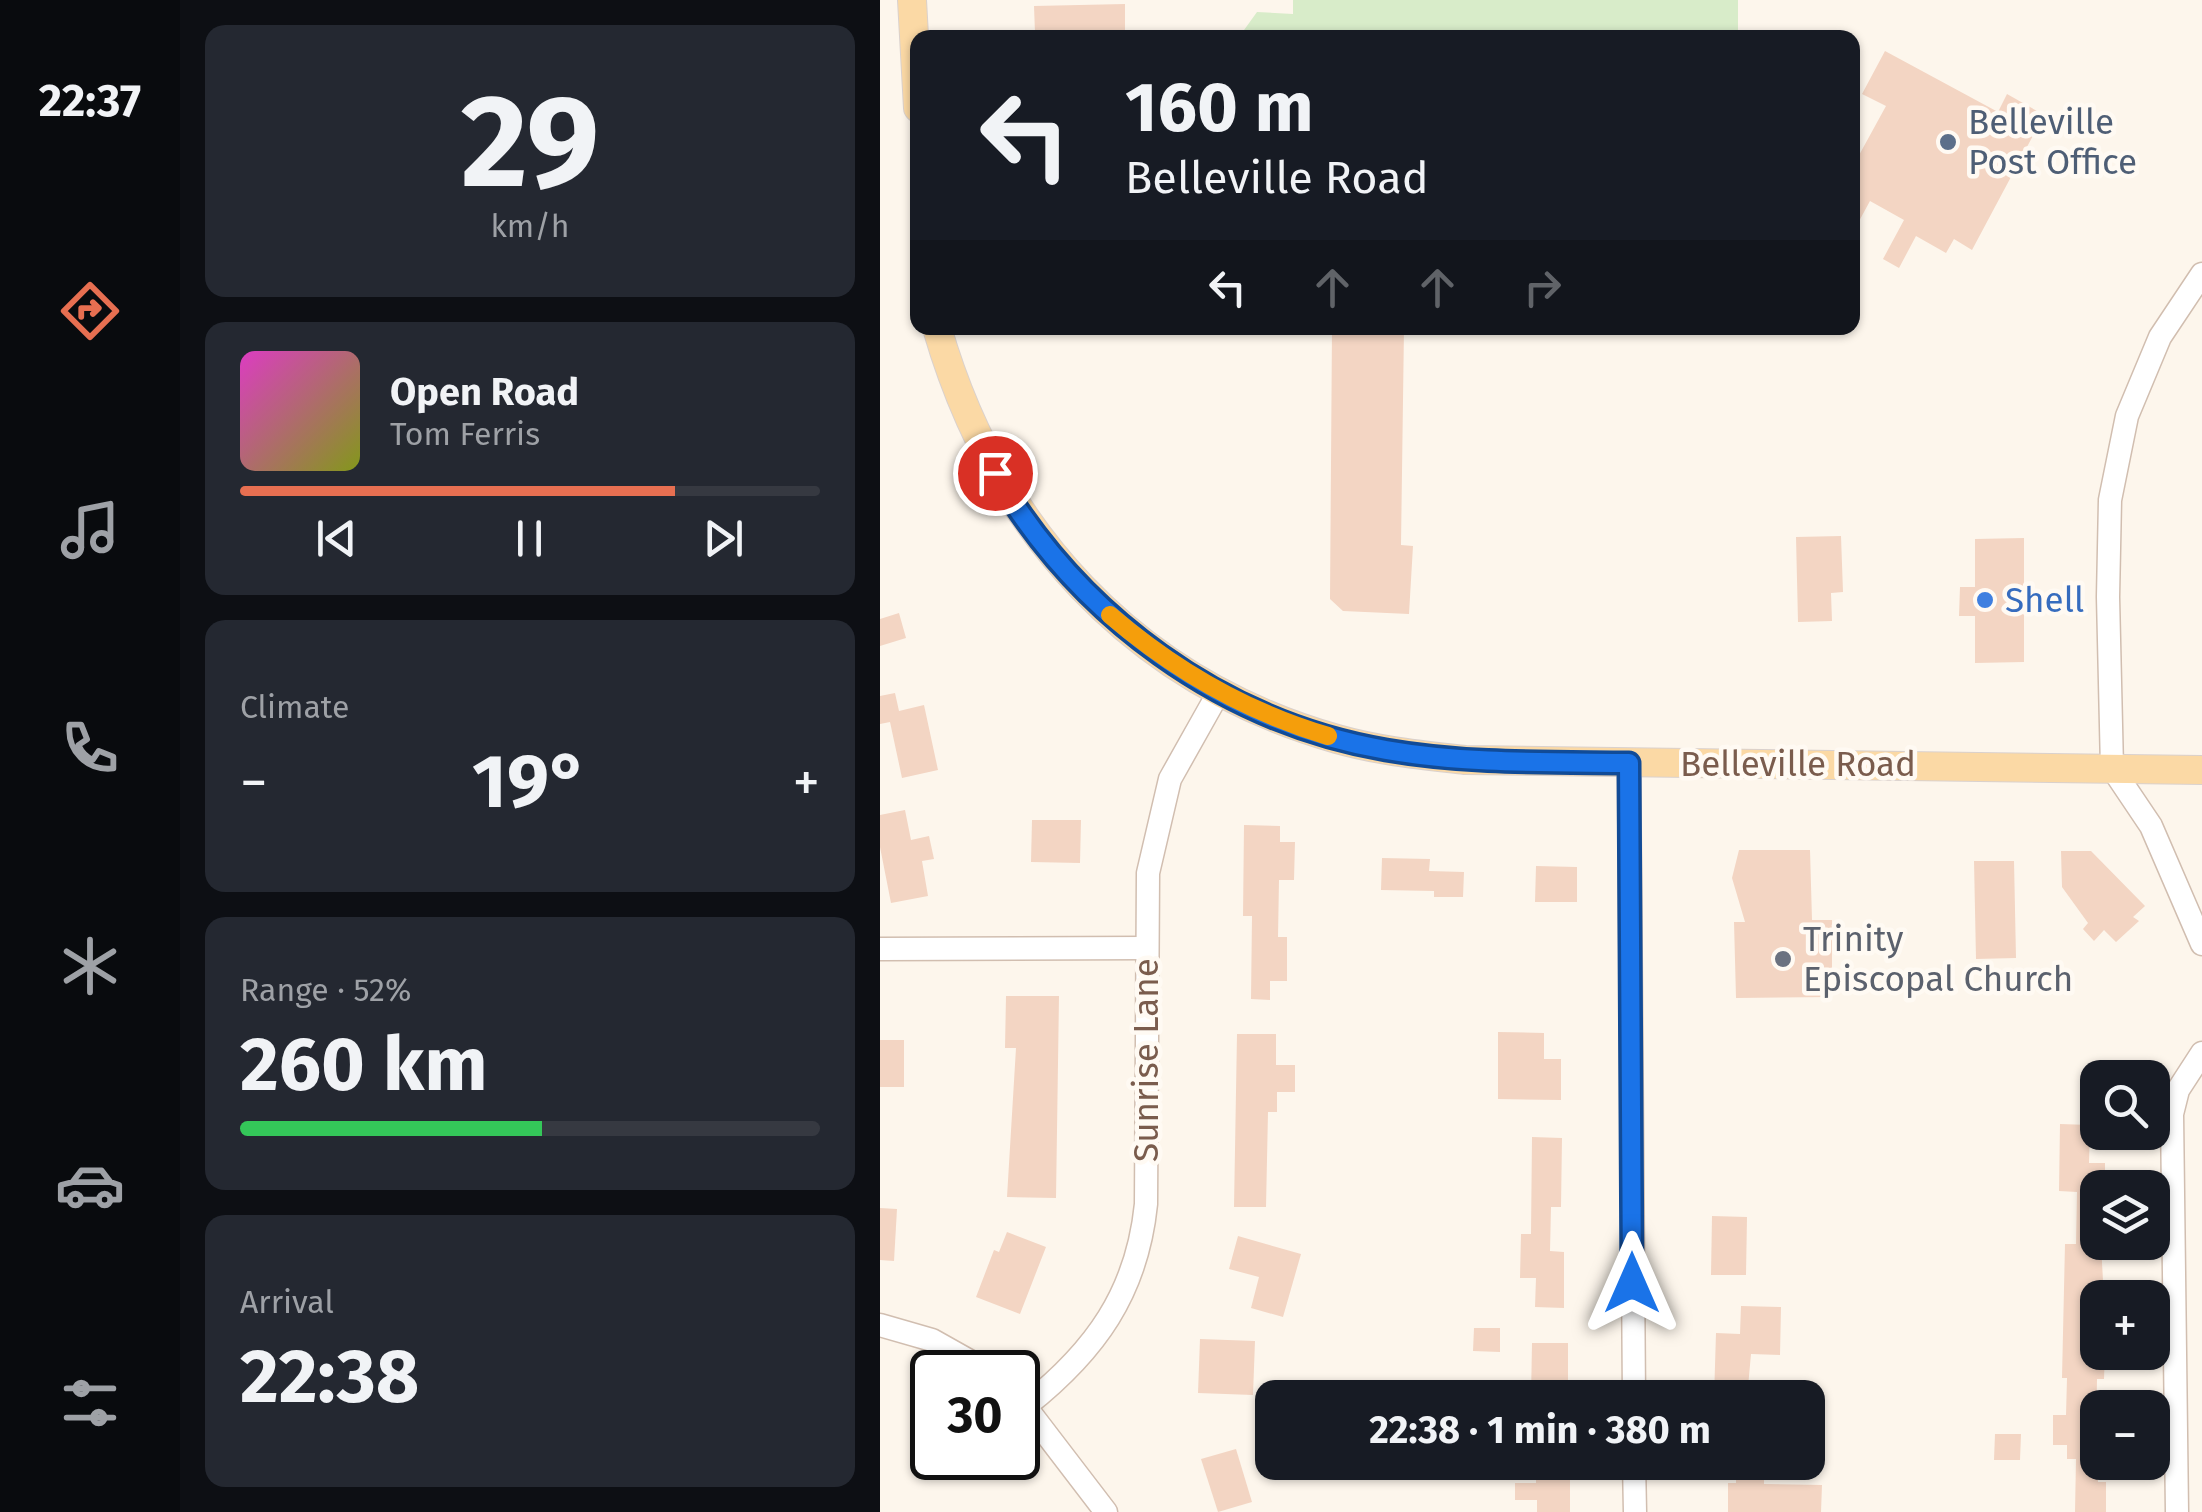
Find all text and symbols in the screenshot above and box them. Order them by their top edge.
text: 29 [461,64,599,220]
text: 160 m [1125,66,1314,150]
icon: left [960,70,1090,200]
text: 22:37 [39,74,141,128]
place label: Belleville Post Office [1968,101,2137,183]
marker: Belleville Post Office [1937,131,1959,153]
text: Belleville Road [1125,151,1429,205]
text: km/h [490,207,570,245]
icon: left [1200,260,1255,315]
icon: ahead [1305,260,1360,315]
icon: ahead [1410,260,1465,315]
icon: right [1515,260,1570,315]
icon: directions [55,276,125,346]
text: Open Road [390,369,579,415]
text: Tom Ferris [390,415,540,453]
pin [953,431,1038,516]
icon: arrive [968,446,1023,501]
icon: music [55,495,125,565]
icon: previous [309,511,364,566]
icon: pause [502,511,557,566]
icon: next [696,511,751,566]
place label: Shell [2005,579,2084,621]
marker: Shell [1974,589,1996,611]
text: Climate [240,688,349,726]
icon: phone [55,713,125,783]
text: 19° [472,737,588,827]
street label: Belleville Road [1680,743,1916,785]
text: − [240,750,268,816]
text: + [793,750,820,816]
place label: Trinity Episcopal Church [1803,918,2073,1000]
icon: climate [55,931,125,1001]
marker: Trinity Episcopal Church [1772,948,1794,970]
street label: Sunrise Lane [1125,958,1167,1162]
text: Range · 52% [240,971,411,1009]
text: 260 km [240,1020,488,1110]
map controls [2080,1060,2170,1480]
button: search [2080,1060,2170,1150]
icon: car [55,1150,125,1220]
button: layers [2080,1170,2170,1260]
position arrow [1580,1231,1684,1335]
button: + [2080,1280,2170,1370]
text: Arrival [240,1283,334,1321]
text: 22:38 [240,1332,419,1422]
speed limit sign: 30 [910,1350,1040,1480]
icon: filters [55,1368,125,1438]
button: − [2080,1390,2170,1480]
text: 22:38 · 1 min · 380 m [1369,1407,1711,1453]

